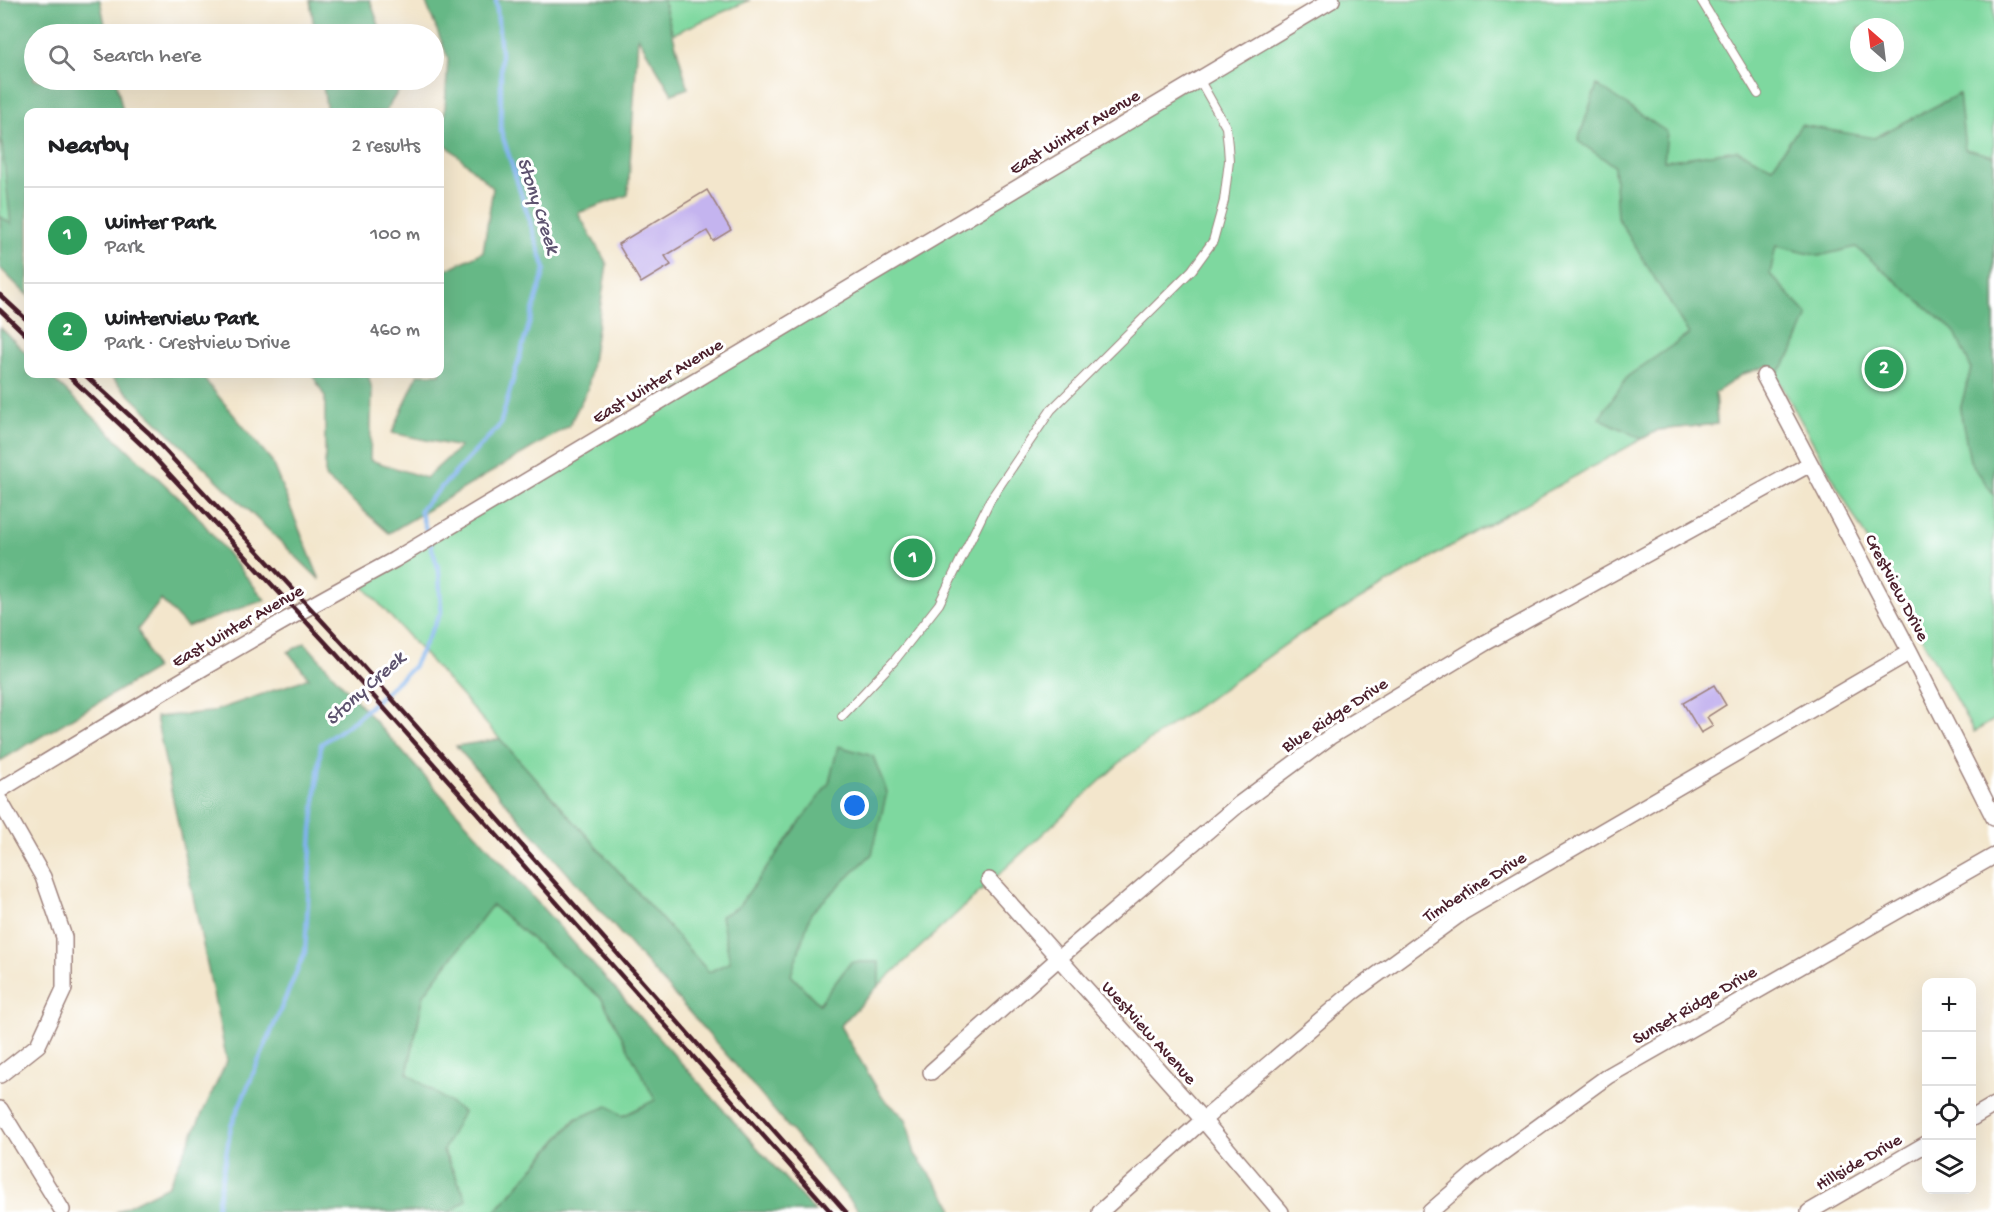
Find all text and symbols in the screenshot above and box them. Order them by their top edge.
north arrow [1850,18,1904,72]
search box [24,24,444,90]
icon: search [45,41,78,74]
text: Search here [93,44,201,70]
street label: East Winter Avenue [1006,86,1145,180]
text: Nearby [48,132,129,163]
text: 2 results [351,136,420,159]
water label: Stony Creek [510,155,564,259]
text: Winter Park [105,211,214,237]
text: 1 [63,224,72,247]
text: 100 m [370,224,420,247]
text: Park [105,237,143,260]
text: Winterview Park [105,307,257,333]
text: 2 [63,320,72,343]
text: 460 m [370,320,420,343]
text: Park · Crestview Drive [105,333,290,356]
street label: East Winter Avenue [589,335,728,429]
pin: 2 [1864,346,1904,392]
street label: Crestview Drive [1859,531,1933,646]
pin: 1 [894,536,932,580]
street label: East Winter Avenue [169,581,308,673]
water label: Stony Creek [322,646,413,731]
street label: Blue Ridge Drive [1278,674,1393,759]
your location [840,791,869,820]
street label: Timberline Drive [1419,848,1532,929]
street label: Sunset Ridge Drive [1629,962,1762,1050]
street label: Westview Avenue [1096,978,1201,1090]
map controls [1922,978,1976,1194]
button: + [1922,978,1976,1032]
button: − [1922,1032,1976,1086]
button: locate [1922,1086,1976,1140]
street label: Hillside Drive [1812,1130,1907,1196]
button: layers [1922,1140,1976,1194]

